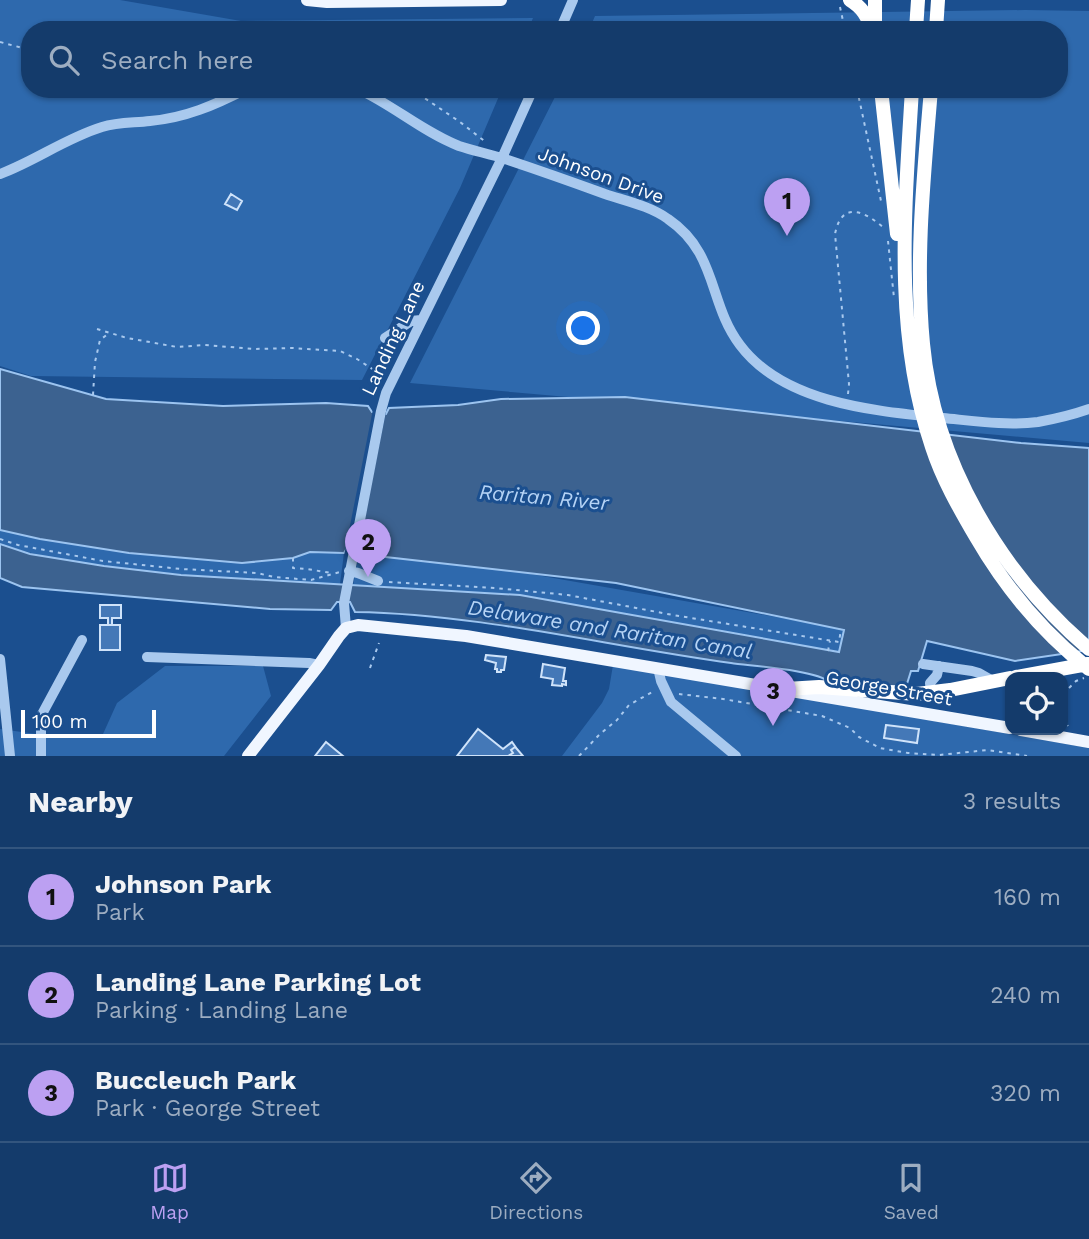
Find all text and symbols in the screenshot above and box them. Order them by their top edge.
search box [21,21,1068,98]
icon: search [45,41,83,79]
text: Search here [101,45,253,75]
street label: Johnson Drive [535,142,667,208]
pin: 1 [764,178,810,236]
street label: Landing Lane [356,277,430,399]
your location [566,311,600,345]
water label: Raritan River [478,479,611,515]
pin: 2 [345,519,391,577]
water label: Delaware and Raritan Canal [466,594,754,664]
street label: George Street [824,666,954,710]
pin: 3 [750,668,796,726]
map controls [1005,672,1068,735]
button: locate [1005,672,1068,735]
scale bar [21,707,156,739]
text: 100 m [32,710,88,733]
text: Nearby [28,784,133,819]
text: 3 results [963,788,1061,815]
text: Johnson Park [95,869,271,899]
text: 1 [46,884,56,911]
text: 160 m [994,884,1061,911]
text: Park [95,899,144,926]
text: Landing Lane Parking Lot [95,967,421,997]
text: 2 [44,982,58,1009]
text: 240 m [990,982,1061,1009]
text: Parking · Landing Lane [95,997,348,1024]
text: Buccleuch Park [95,1065,296,1095]
text: 3 [44,1080,58,1107]
text: 320 m [990,1080,1061,1107]
text: Park · George Street [95,1095,320,1122]
tab: Map [150,1159,189,1224]
tab: Directions [489,1159,583,1224]
tab: Saved [884,1159,939,1224]

